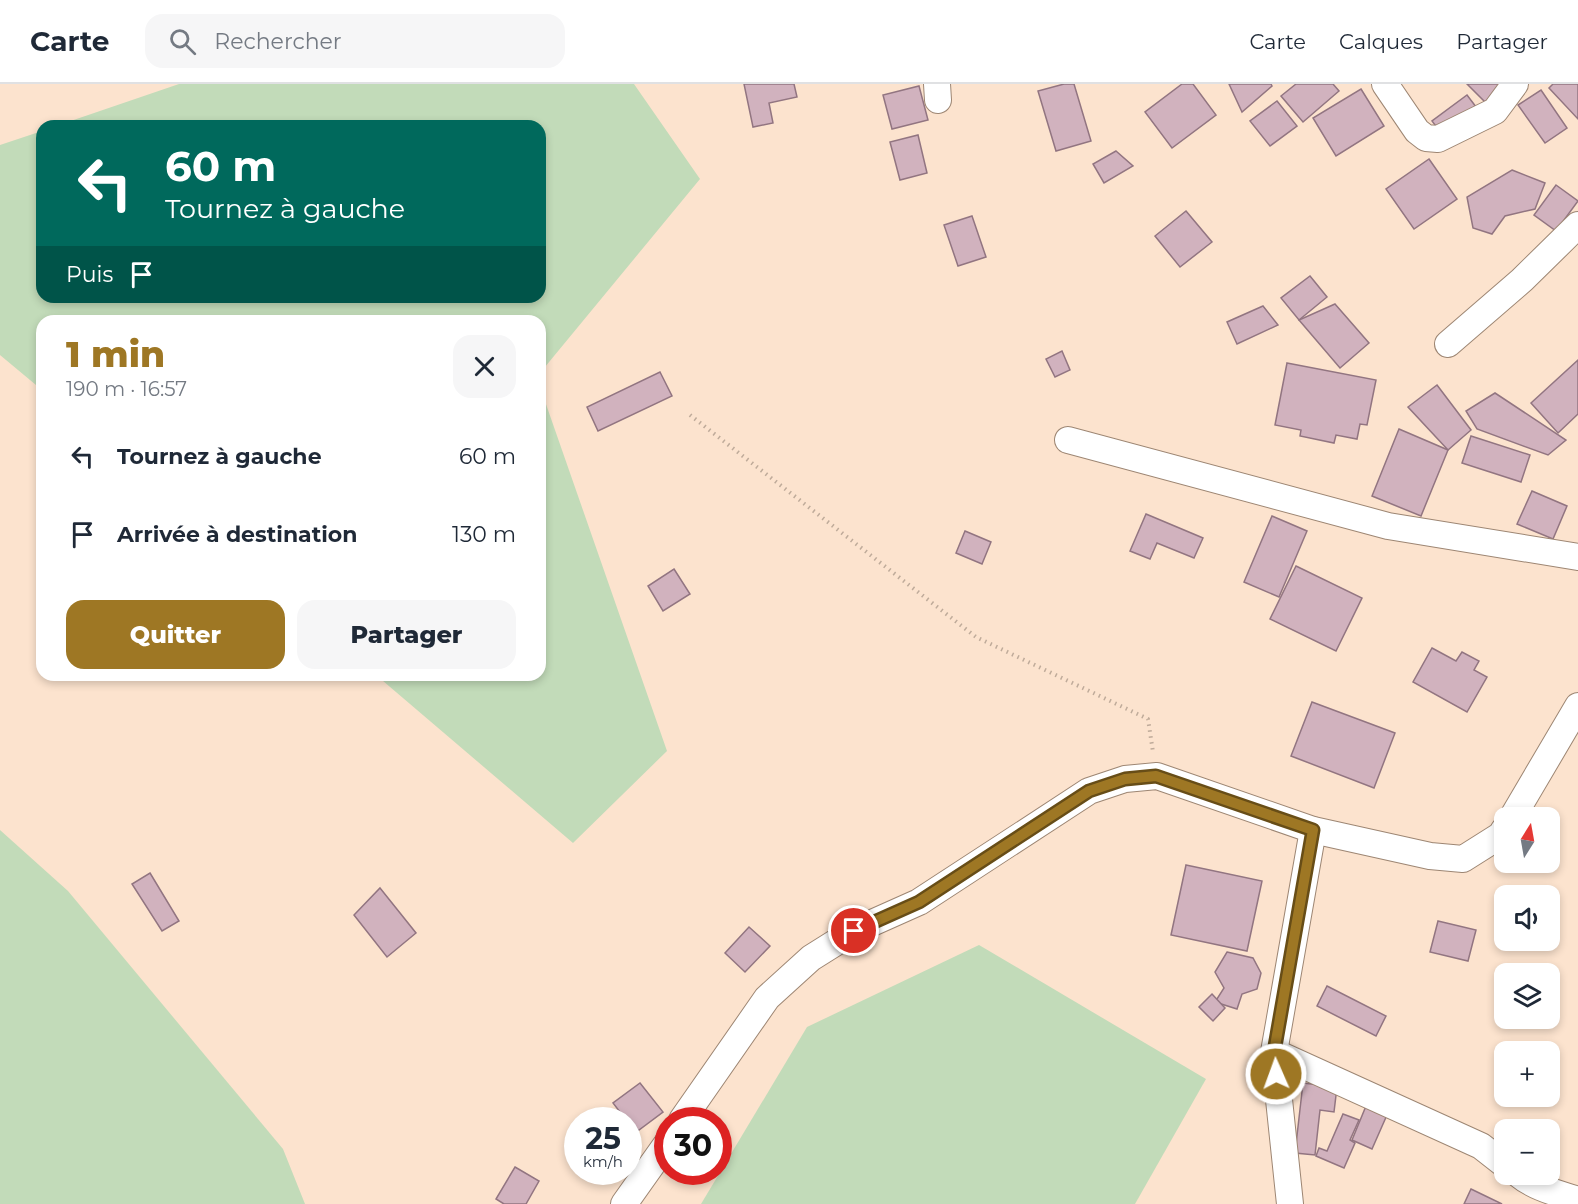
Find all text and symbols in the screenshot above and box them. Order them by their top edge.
search box [145,14,565,68]
text: Carte [30,24,109,58]
icon: search [166,25,199,58]
text: Rechercher [214,28,342,55]
text: Carte [1249,29,1306,54]
text: Calques [1339,29,1423,54]
text: Partager [1456,29,1548,54]
text: 60 m [165,140,276,192]
icon: left [66,144,144,222]
text: Tournez à gauche [165,192,405,225]
icon: arrive [125,258,158,291]
text: Puis [66,261,113,288]
text: 1 min [66,332,165,376]
button: close [453,335,516,398]
text: 190 m · 16:57 [66,377,187,401]
icon: left [66,440,99,473]
text: Tournez à gauche [117,443,322,470]
text: 60 m [459,443,516,470]
icon: arrive [66,518,99,551]
text: Arrivée à destination [117,521,357,548]
text: 130 m [452,521,516,548]
button: Quitter [66,600,285,669]
button: Partager [297,600,516,669]
north arrow [1494,807,1560,873]
map controls [1494,807,1560,1185]
button: sound [1494,885,1560,951]
pin [828,905,879,956]
icon: arrive [837,914,870,947]
button: layers [1494,963,1560,1029]
button: + [1494,1041,1560,1107]
position arrow [1244,1042,1308,1106]
speed limit sign: 30 [654,1107,732,1185]
button: − [1494,1119,1560,1185]
text: 25 [585,1120,621,1157]
text: km/h [583,1152,623,1171]

